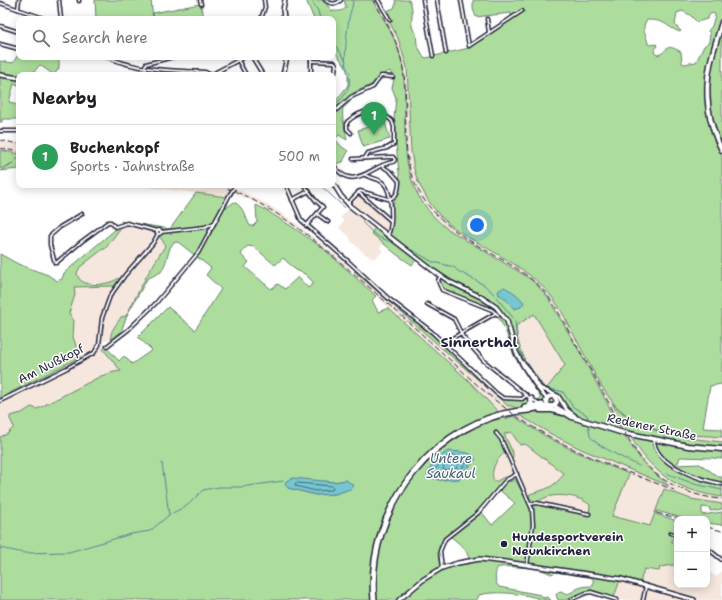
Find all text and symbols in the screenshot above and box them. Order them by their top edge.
search box [16,16,336,60]
icon: search [30,27,52,49]
text: Search here [62,28,148,48]
text: Nearby [32,87,97,109]
pin: 1 [361,102,387,135]
text: Buchenkopf [70,138,160,158]
text: 1 [42,148,48,165]
text: 500 m [278,148,320,165]
text: Sports · Jahnstraße [70,158,195,175]
your location [467,215,487,235]
district label: Sinnerthal [441,333,518,351]
street label: Am Nußkopf [15,340,87,387]
street label: Redener Straße [606,410,698,444]
water label: Untere Saukaul [426,450,476,482]
map controls [674,516,710,588]
button: + [674,516,710,552]
place label: Hundesportverein Neunkirchen [512,529,624,559]
marker: Hundesportverein Neunkirchen [499,539,509,549]
button: − [674,552,710,588]

